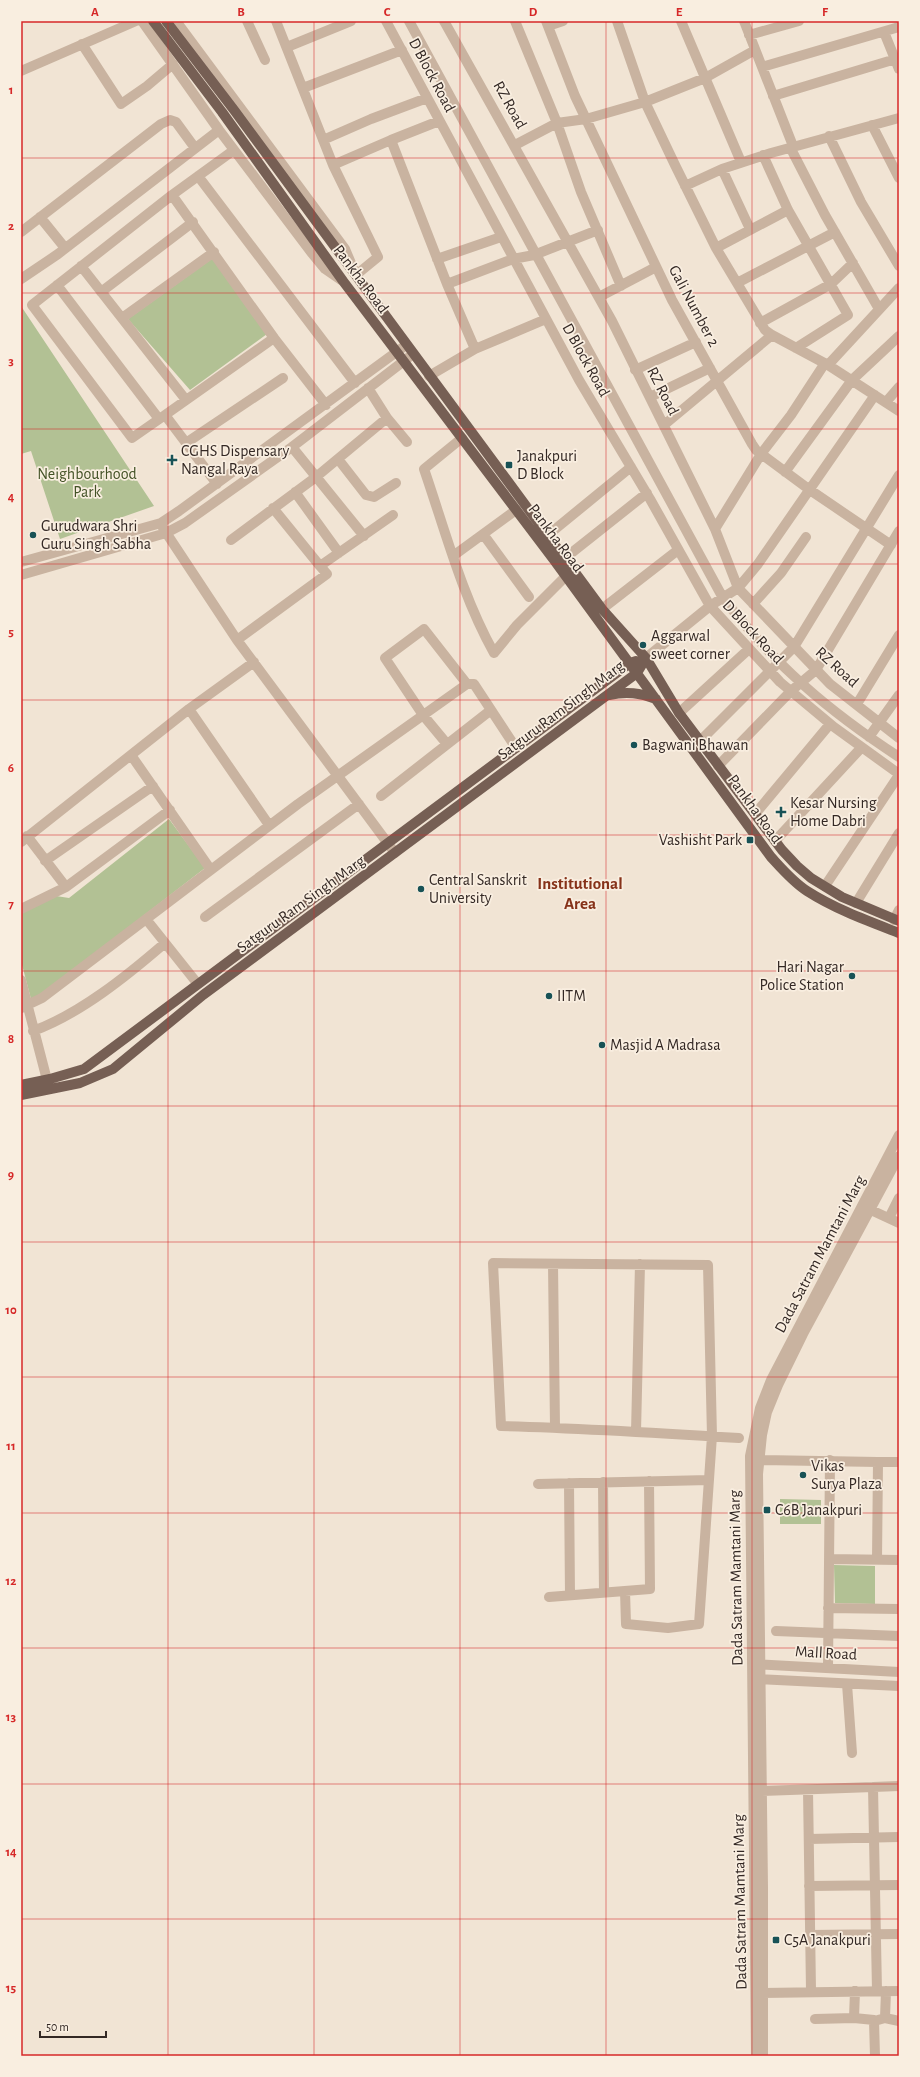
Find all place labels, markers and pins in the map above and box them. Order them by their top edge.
place label: CGHS Dispensary Nangal Raya [181,443,289,478]
place label: Janakpuri D Block [517,448,577,482]
marker: CGHS Dispensary Nangal Raya [166,454,178,466]
marker: Janakpuri D Block [504,460,514,470]
place label: Gurudwara Shri Guru Singh Sabha [41,518,151,552]
marker: Gurudwara Shri Guru Singh Sabha [28,530,38,540]
place label: Aggarwal sweet corner [651,628,731,662]
marker: Aggarwal sweet corner [638,640,648,650]
place label: Bagwani Bhawan [642,737,748,753]
marker: Bagwani Bhawan [629,740,639,750]
place label: Kesar Nursing Home Dabri [790,795,877,829]
marker: Kesar Nursing Home Dabri [775,806,787,818]
place label: Vashisht Park [659,832,743,848]
marker: Vashisht Park [745,835,755,845]
place label: Central Sanskrit University [429,872,527,907]
marker: Central Sanskrit University [416,884,426,894]
place label: Hari Nagar Police Station [760,959,845,993]
marker: Hari Nagar Police Station [847,971,857,981]
place label: IITM [557,988,586,1004]
marker: IITM [544,991,554,1001]
place label: Masjid A Madrasa [610,1037,721,1054]
marker: Masjid A Madrasa [597,1040,607,1050]
place label: Vikas Surya Plaza [811,1458,882,1493]
marker: Vikas Surya Plaza [798,1470,808,1480]
place label: C6B Janakpuri [775,1502,862,1518]
marker: C6B Janakpuri [762,1505,772,1515]
place label: C5A Janakpuri [784,1932,871,1948]
marker: C5A Janakpuri [771,1935,781,1945]

